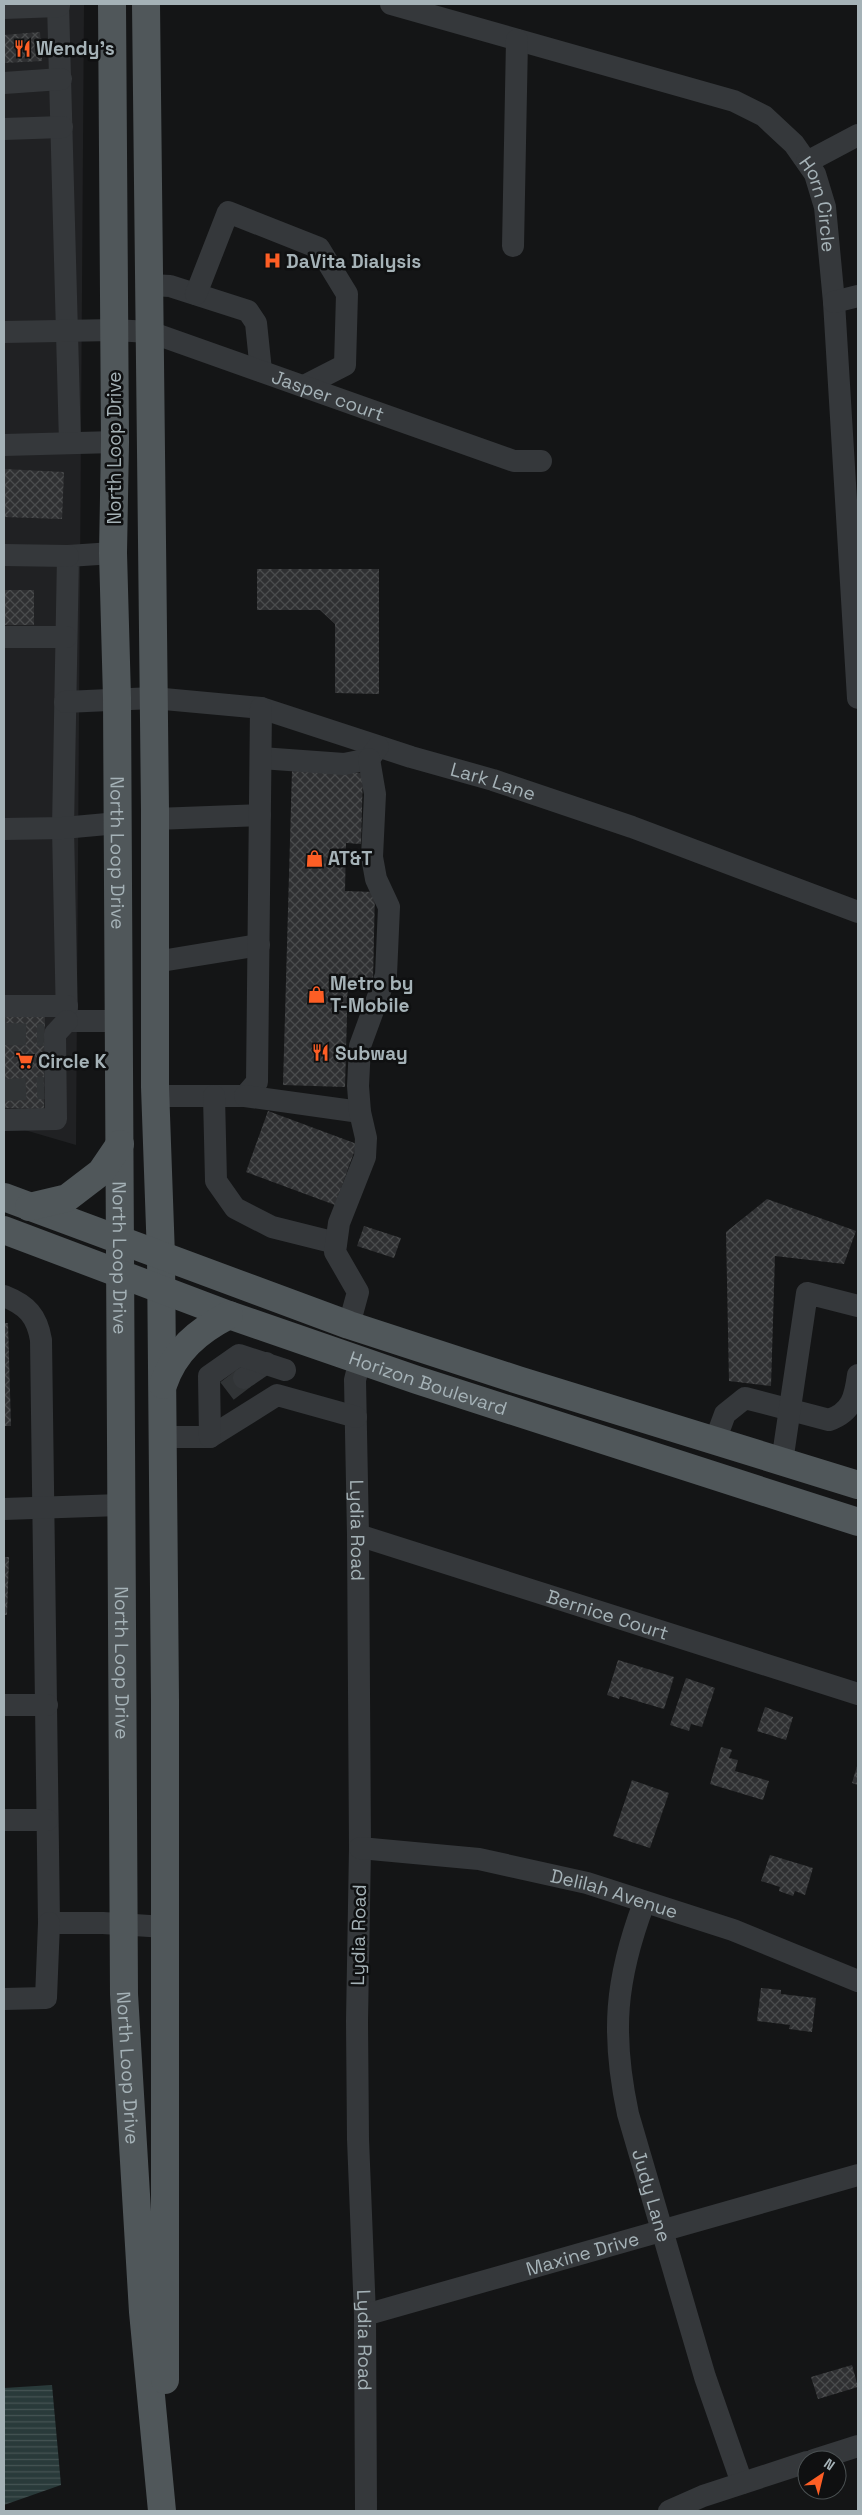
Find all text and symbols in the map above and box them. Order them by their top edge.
place label: Wendy's [36,36,115,61]
restaurant icon: Wendy's [12,38,32,58]
street label: Horn Circle [793,151,841,253]
place label: DaVita Dialysis [286,249,421,274]
hospital icon: DaVita Dialysis [262,251,282,271]
street label: Jasper court [268,364,388,427]
street label: North Loop Drive [102,371,127,525]
street label: Lark Lane [448,757,539,807]
street label: North Loop Drive [104,776,130,930]
place label: AT&T [328,846,372,871]
shop icon: AT&T [304,848,324,868]
place label: Metro by T-Mobile [330,971,414,1018]
shop icon: Metro by T-Mobile [306,984,326,1004]
place label: Subway [335,1041,408,1066]
restaurant icon: Subway [311,1043,331,1063]
place label: Circle K [38,1049,106,1074]
supermarket icon: Circle K [14,1051,34,1071]
street label: North Loop Drive [107,1181,132,1335]
street label: Horizon Boulevard [346,1345,510,1421]
street label: Lydia Road [344,1479,370,1581]
street label: Bernice Court [544,1584,672,1646]
street label: North Loop Drive [109,1586,135,1740]
street label: Delilah Avenue [548,1863,681,1924]
street label: Lydia Road [345,1884,372,1986]
street label: North Loop Drive [111,1991,145,2145]
street label: Judy Lane [626,2146,677,2245]
street label: Maxine Drive [523,2226,642,2282]
street label: Lydia Road [351,2289,377,2391]
north arrow [797,2450,847,2500]
text: N [820,2454,838,2474]

